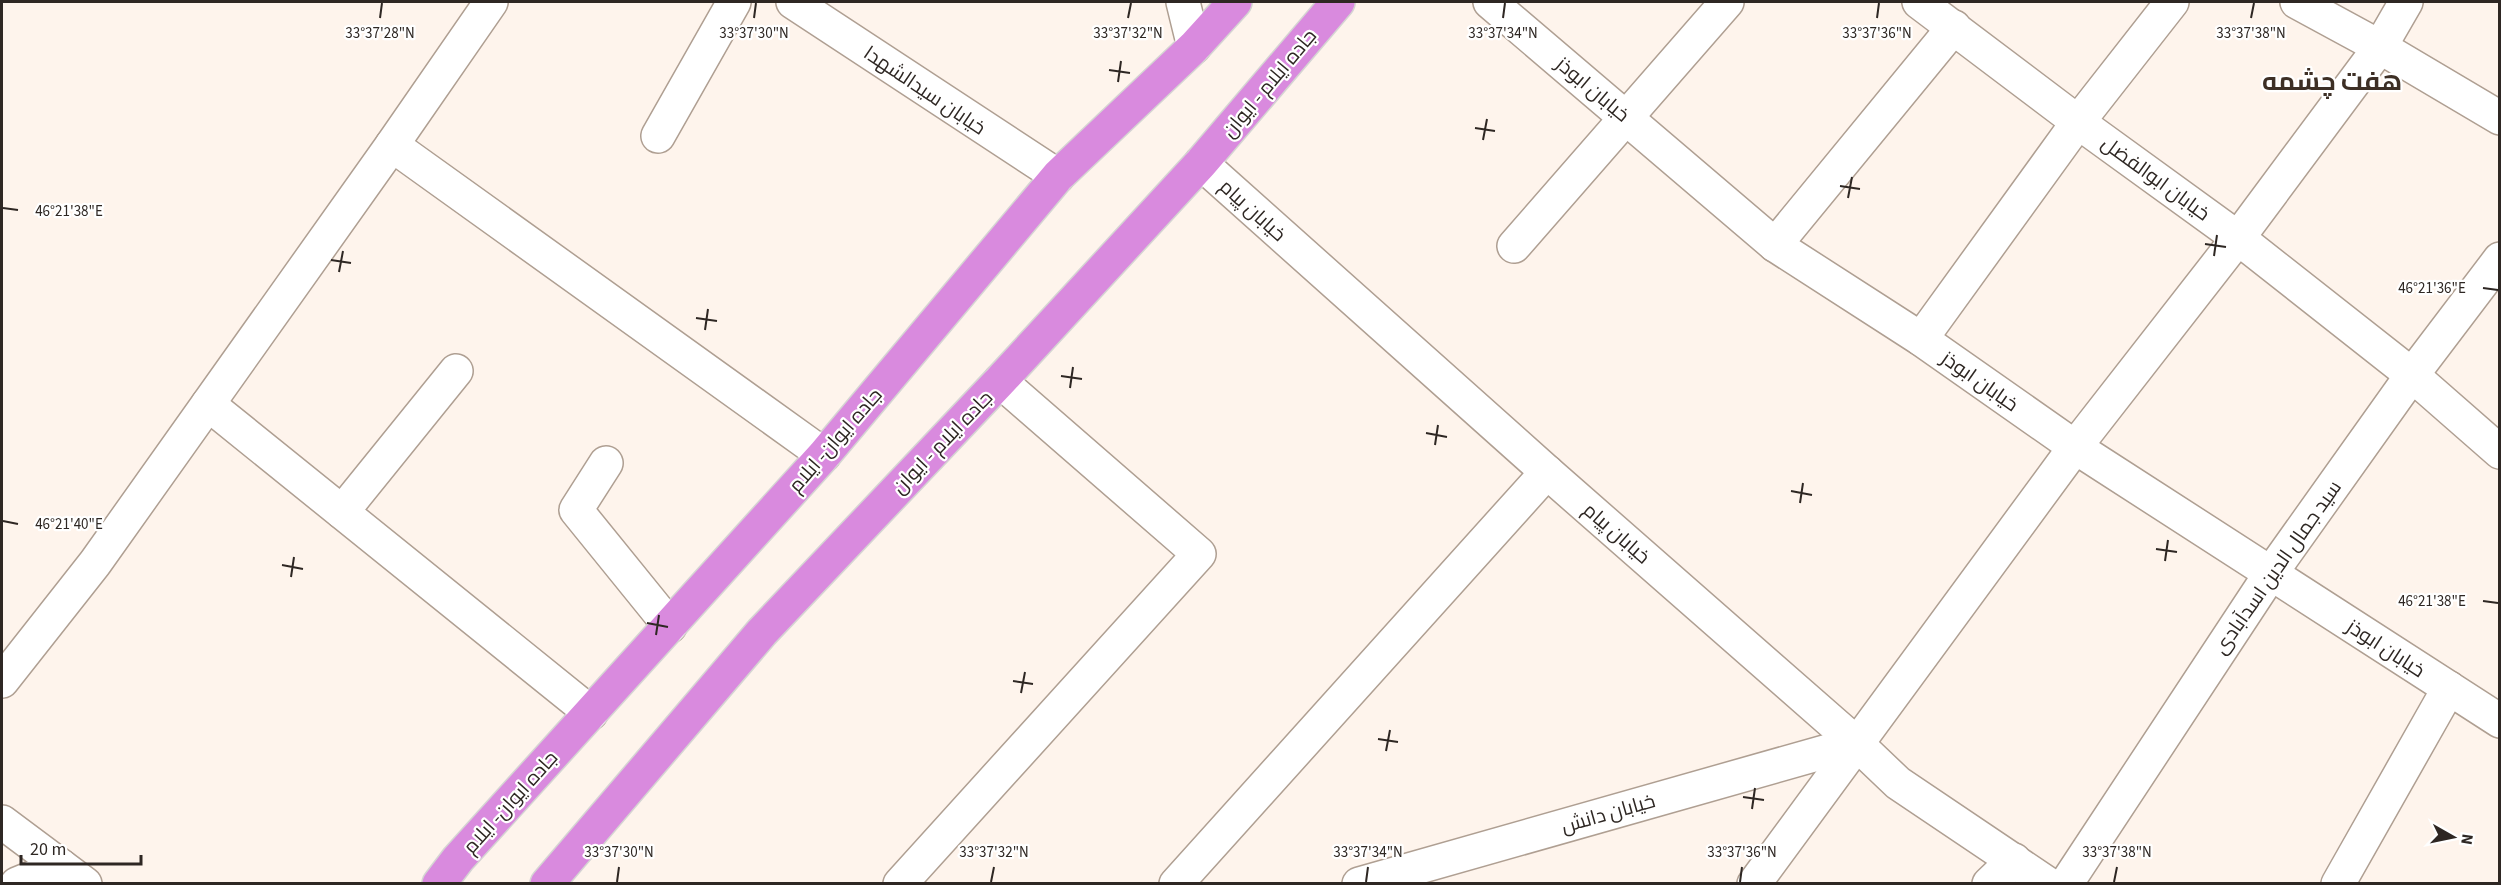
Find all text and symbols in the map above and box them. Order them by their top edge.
text: 33°37'28"N [345,23,415,44]
text: 33°37'30"N [719,23,789,44]
text: 33°37'32"N [1093,23,1163,44]
street label: جاده ایلام - ایوان [1216,23,1324,144]
text: 33°37'34"N [1468,23,1538,44]
text: 33°37'36"N [1842,23,1912,44]
text: 33°37'38"N [2216,23,2286,44]
street label: خیابان سیدالشهدا [858,40,991,142]
street label: خیابان ابوذز [1549,50,1635,129]
district label: هفت چشمه [2262,63,2402,100]
street label: خیابان ابوالفضل [2095,130,2216,228]
street label: خیابان پیام [1213,173,1292,248]
text: 46°21'38"E [35,201,103,222]
text: 46°21'36"E [2398,278,2466,299]
street label: خیابان ابوذز [1934,344,2024,419]
street label: جاده ایوان- ایلام [782,382,889,499]
street label: جاده ایلام - ایوان [886,385,999,501]
street label: سید جمال الدین اسدآبادی [2207,475,2349,660]
street label: خیابان پیام [1577,497,1656,571]
text: 46°21'40"E [35,514,103,535]
text: 46°21'38"E [2398,591,2466,612]
street label: خیابان ابوذز [2340,612,2430,685]
street label: جاده ایوان- ایلام [457,745,565,860]
street label: خیابان دانش [1558,787,1659,841]
north arrow [2423,807,2483,867]
scale bar [21,828,141,866]
text: N [2455,832,2479,846]
text: 20 m [30,837,66,862]
text: 33°37'30"N [584,842,654,863]
text: 33°37'32"N [959,842,1029,863]
text: 33°37'34"N [1333,842,1403,863]
text: 33°37'36"N [1707,842,1777,863]
text: 33°37'38"N [2082,842,2152,863]

